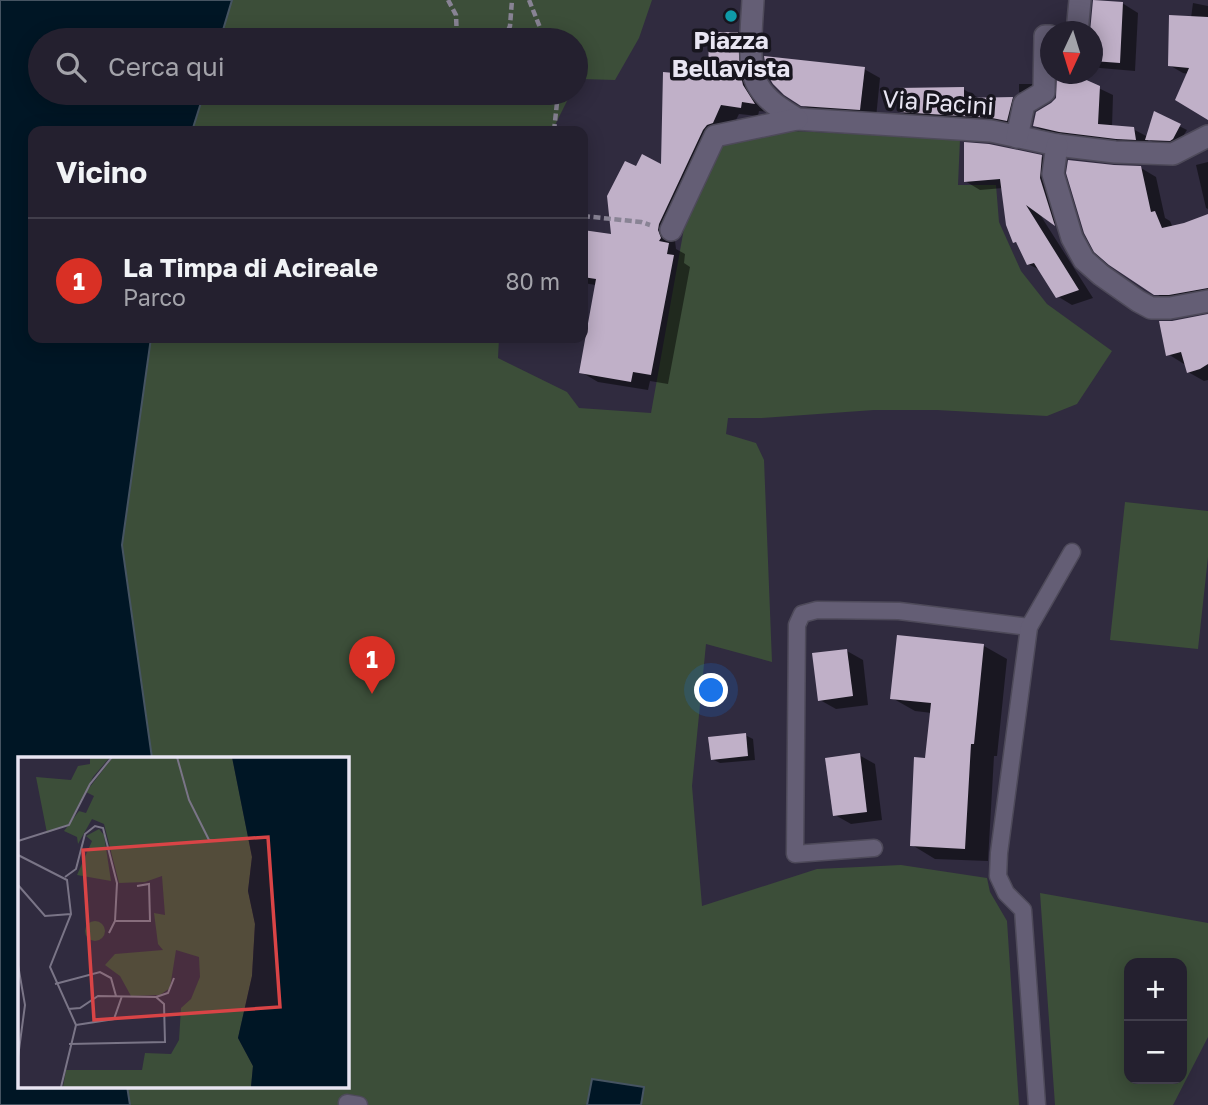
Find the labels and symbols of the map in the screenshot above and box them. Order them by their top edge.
marker: Piazza Bellavista [723,8,739,24]
north arrow [1040,21,1103,84]
place label: Piazza Bellavista [672,25,790,82]
street label: Via Pacini [881,83,995,120]
pin: 1 [349,636,395,694]
your location [694,673,728,707]
inset map [18,757,348,1088]

